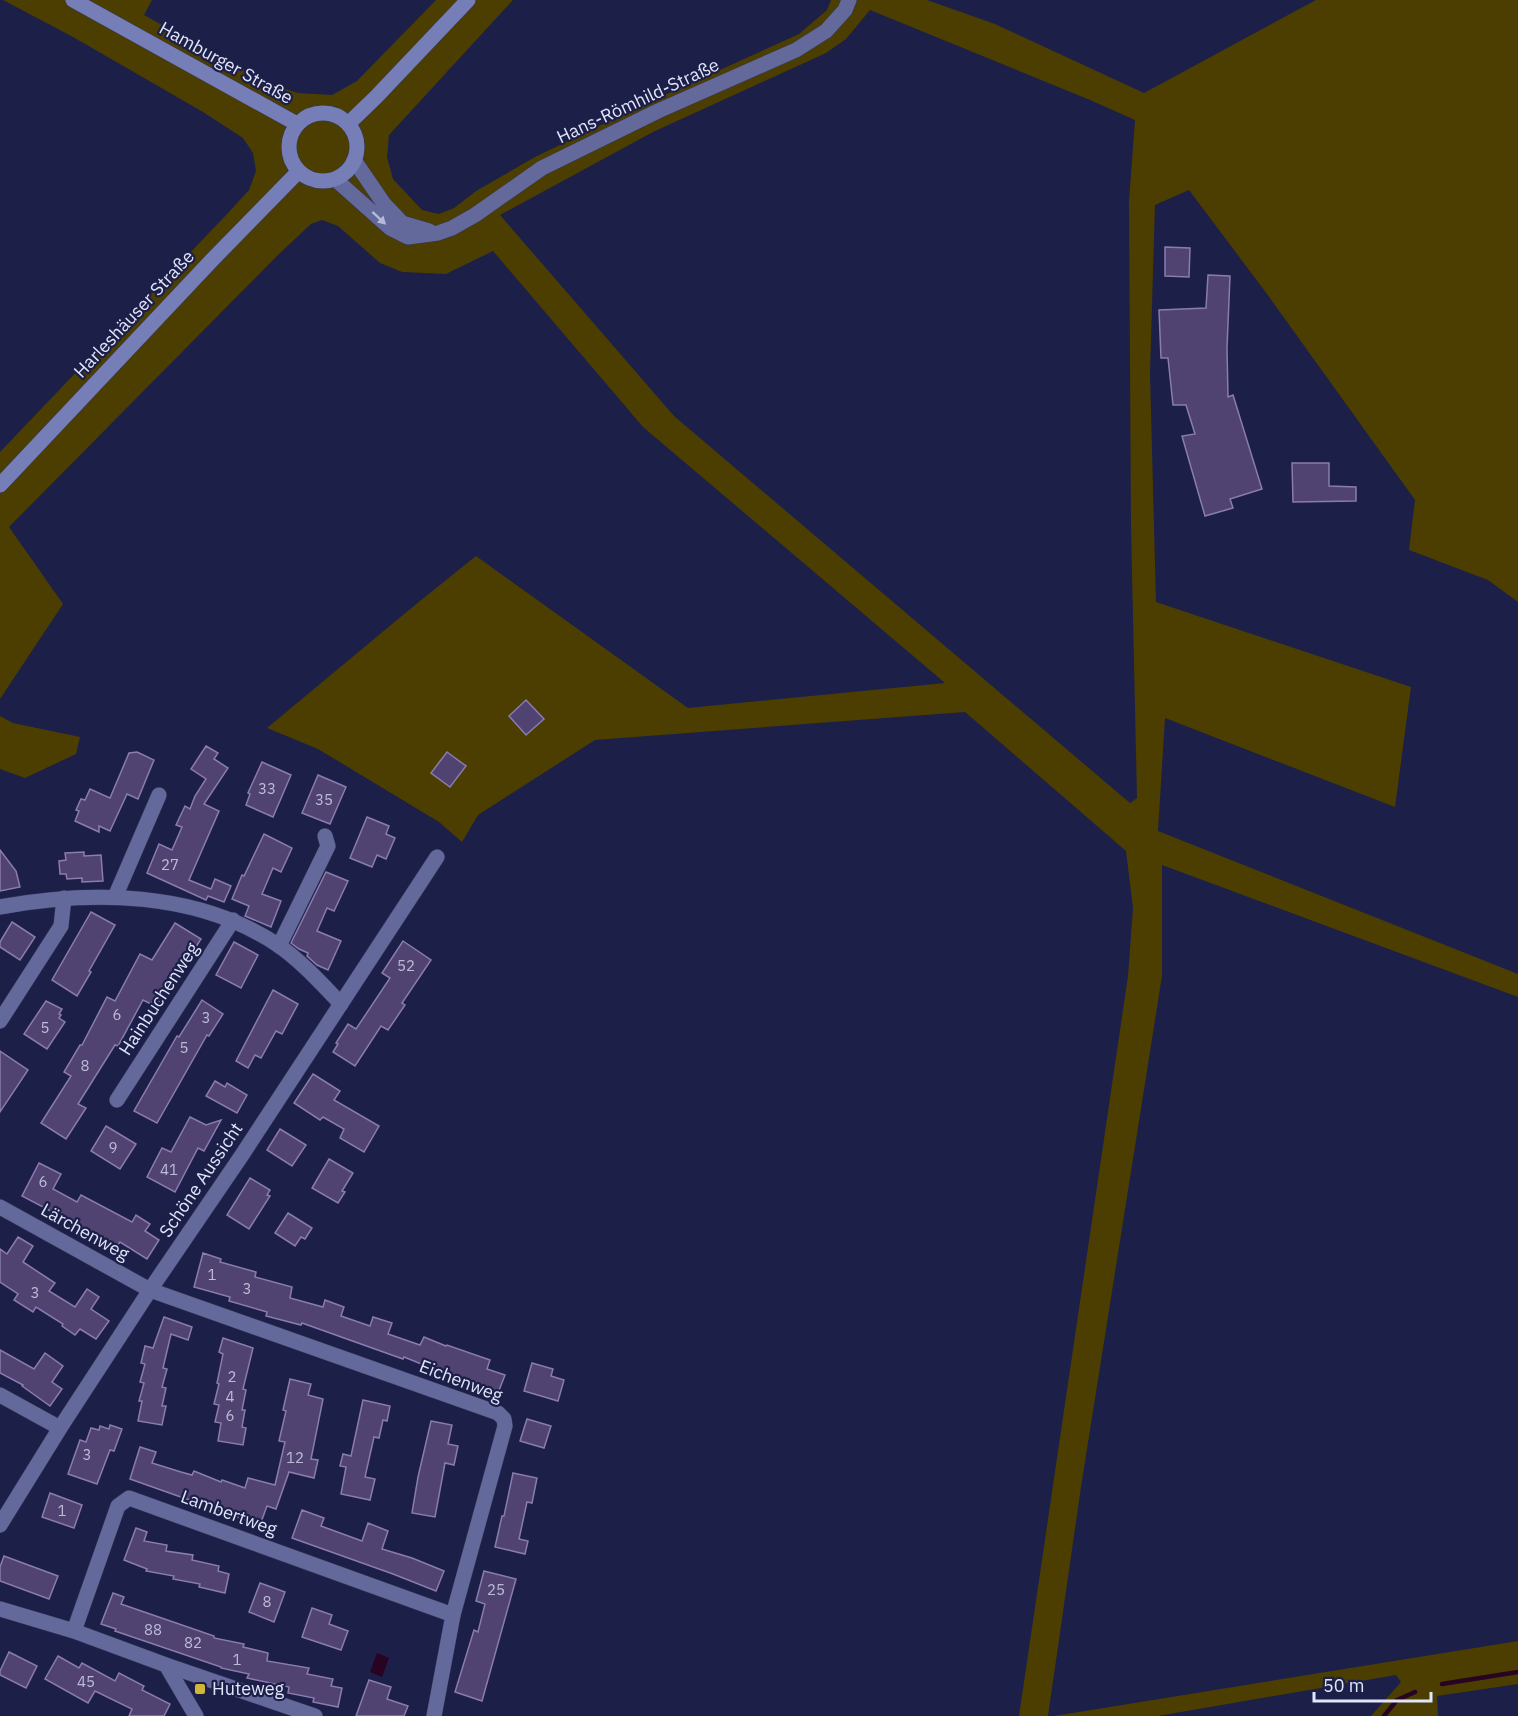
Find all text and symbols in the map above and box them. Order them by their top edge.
street label: Hamburger Straße [155,16,297,109]
street label: Hans-Römhild-Straße [553,53,723,148]
one-way arrow [371,211,386,224]
street label: Harleshäuser Straße [68,245,199,382]
house number: 33 [258,779,276,798]
house number: 35 [315,790,333,809]
house number: 27 [161,855,179,874]
street label: Hainbuchenweg [113,937,204,1060]
house number: 52 [397,956,415,975]
house number: 6 [112,1005,122,1024]
house number: 3 [201,1008,211,1027]
house number: 5 [40,1018,50,1037]
house number: 5 [179,1038,189,1057]
house number: 8 [80,1056,90,1075]
street label: Schöne Aussicht [154,1118,247,1241]
house number: 9 [108,1138,118,1157]
house number: 41 [160,1160,178,1179]
house number: 6 [38,1172,48,1191]
street label: Lärchenweg [37,1198,134,1266]
house number: 1 [207,1265,217,1284]
house number: 3 [242,1279,252,1298]
house number: 3 [30,1283,40,1302]
street label: Eichenweg [416,1354,507,1407]
house number: 2 [227,1367,237,1386]
house number: 4 [225,1387,235,1406]
house number: 6 [225,1406,235,1425]
house number: 3 [82,1445,92,1464]
house number: 12 [286,1448,304,1467]
street label: Lambertweg [178,1484,281,1541]
house number: 1 [57,1501,67,1520]
house number: 25 [487,1580,505,1599]
house number: 8 [262,1592,272,1611]
house number: 88 [144,1620,162,1639]
house number: 82 [184,1633,202,1652]
house number: 1 [232,1650,242,1669]
scale bar [1314,1665,1431,1703]
house number: 45 [77,1672,95,1691]
text: 50 m [1323,1674,1365,1697]
place label: Huteweg [212,1677,285,1700]
marker: Huteweg [193,1682,207,1696]

